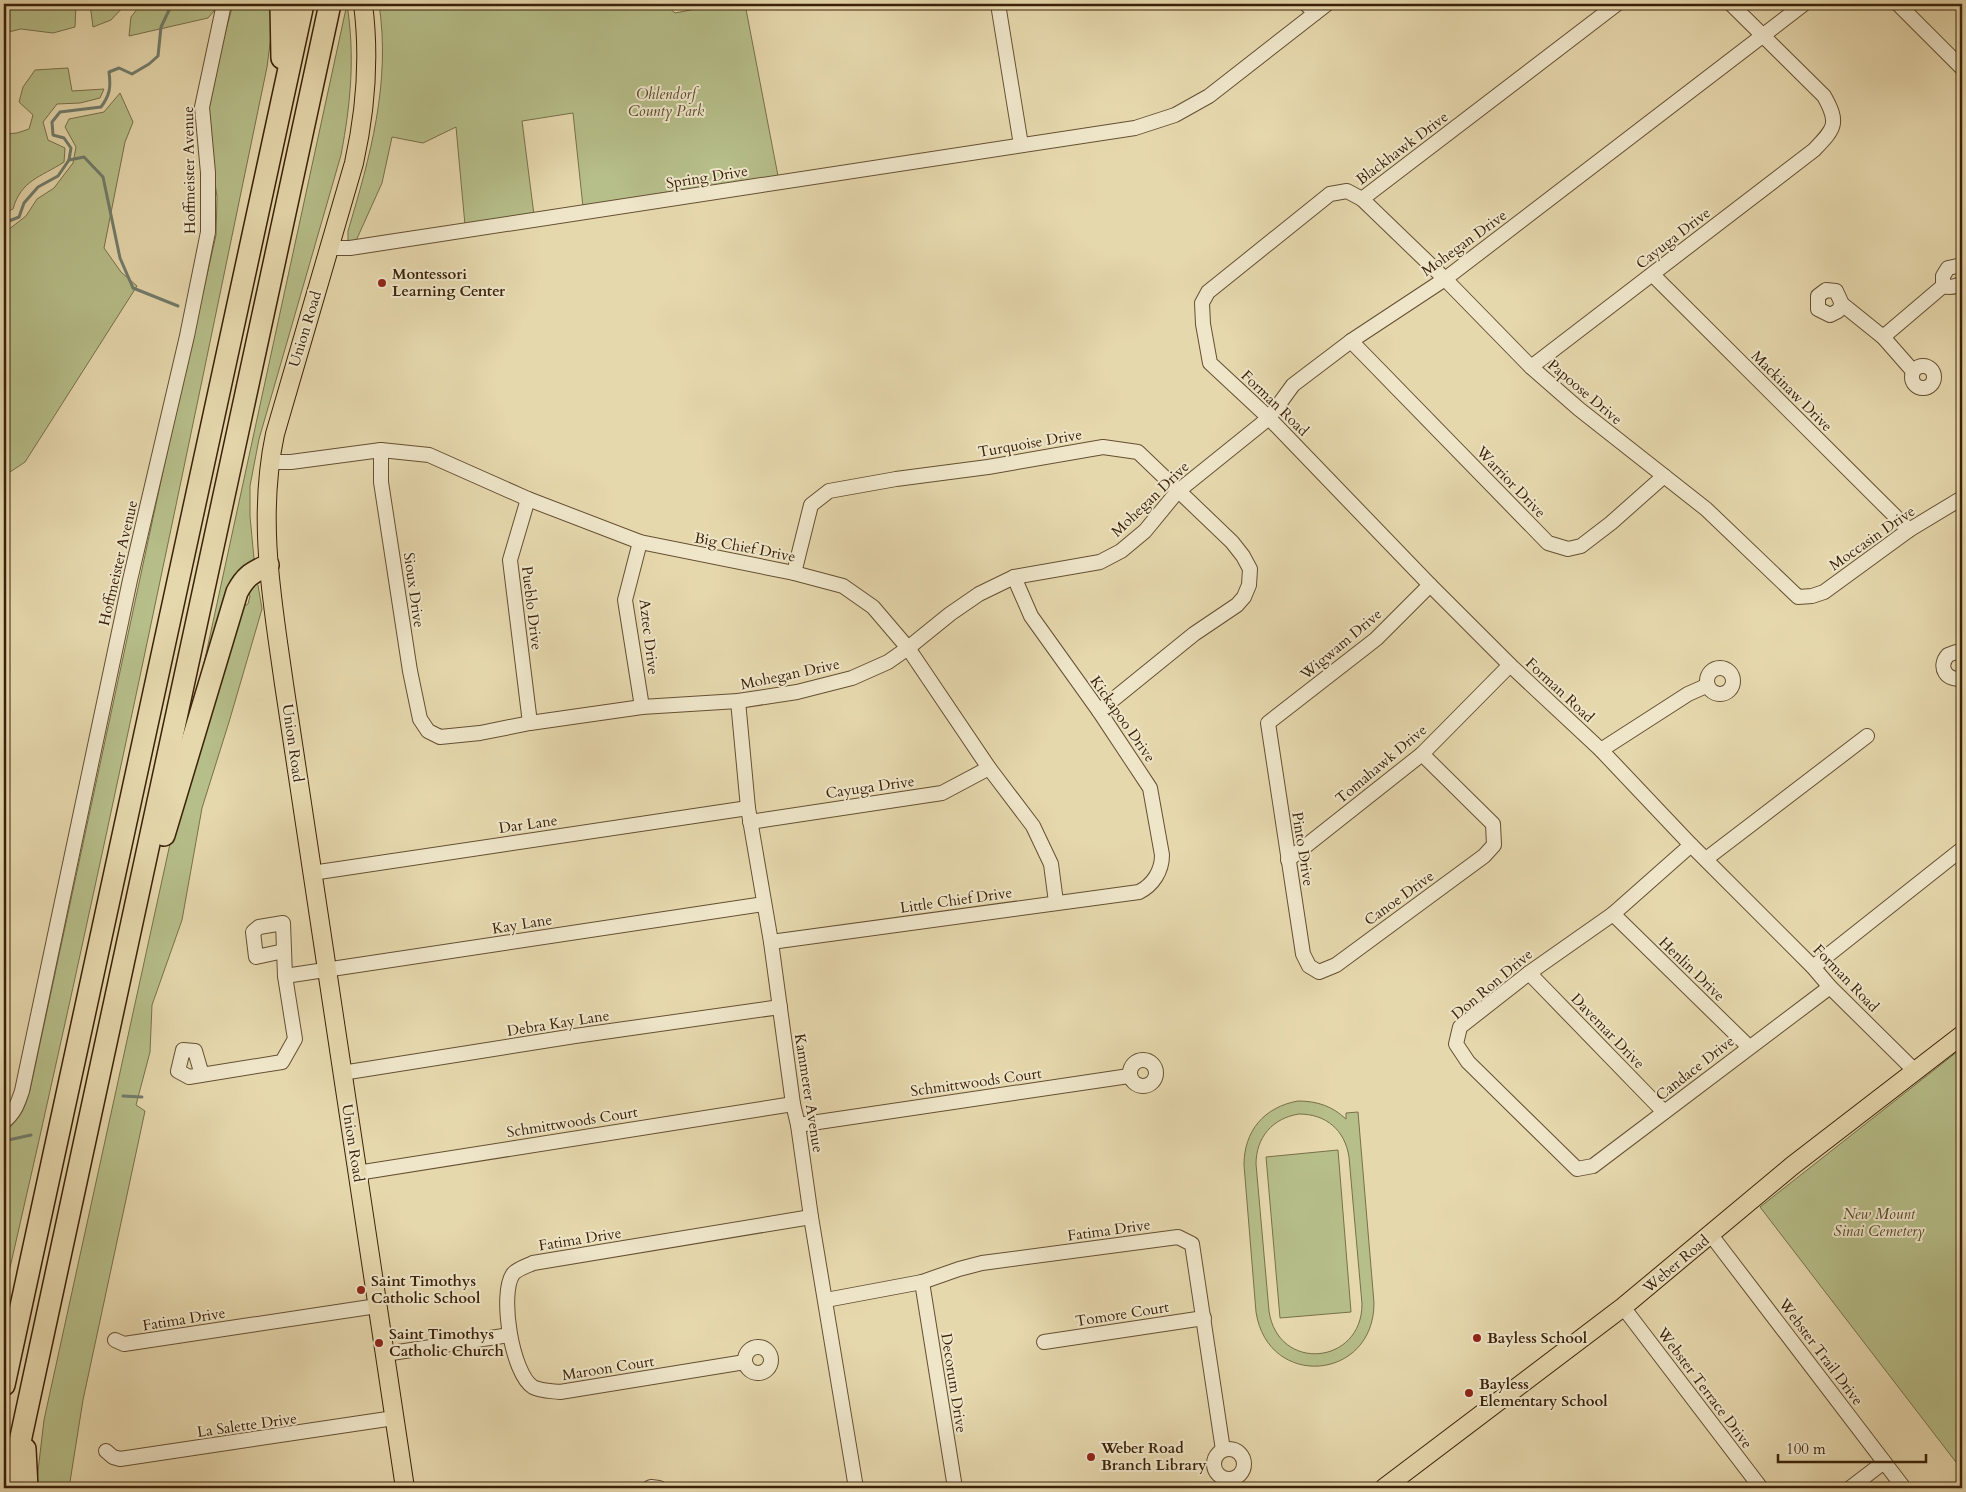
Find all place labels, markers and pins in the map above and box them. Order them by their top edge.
place label: Montessori Learning Center [392,264,506,301]
marker: Montessori Learning Center [376,277,388,289]
place label: Saint Timothys Catholic School [371,1271,481,1308]
marker: Saint Timothys Catholic School [355,1284,367,1296]
place label: Saint Timothys Catholic Church [389,1324,505,1361]
place label: Bayless School [1487,1328,1588,1348]
marker: Bayless School [1471,1332,1483,1344]
marker: Saint Timothys Catholic Church [373,1337,385,1349]
place label: Bayless Elementary School [1479,1374,1608,1411]
marker: Bayless Elementary School [1463,1387,1475,1399]
place label: Weber Road Branch Library [1100,1438,1207,1475]
marker: Weber Road Branch Library [1085,1451,1097,1463]

